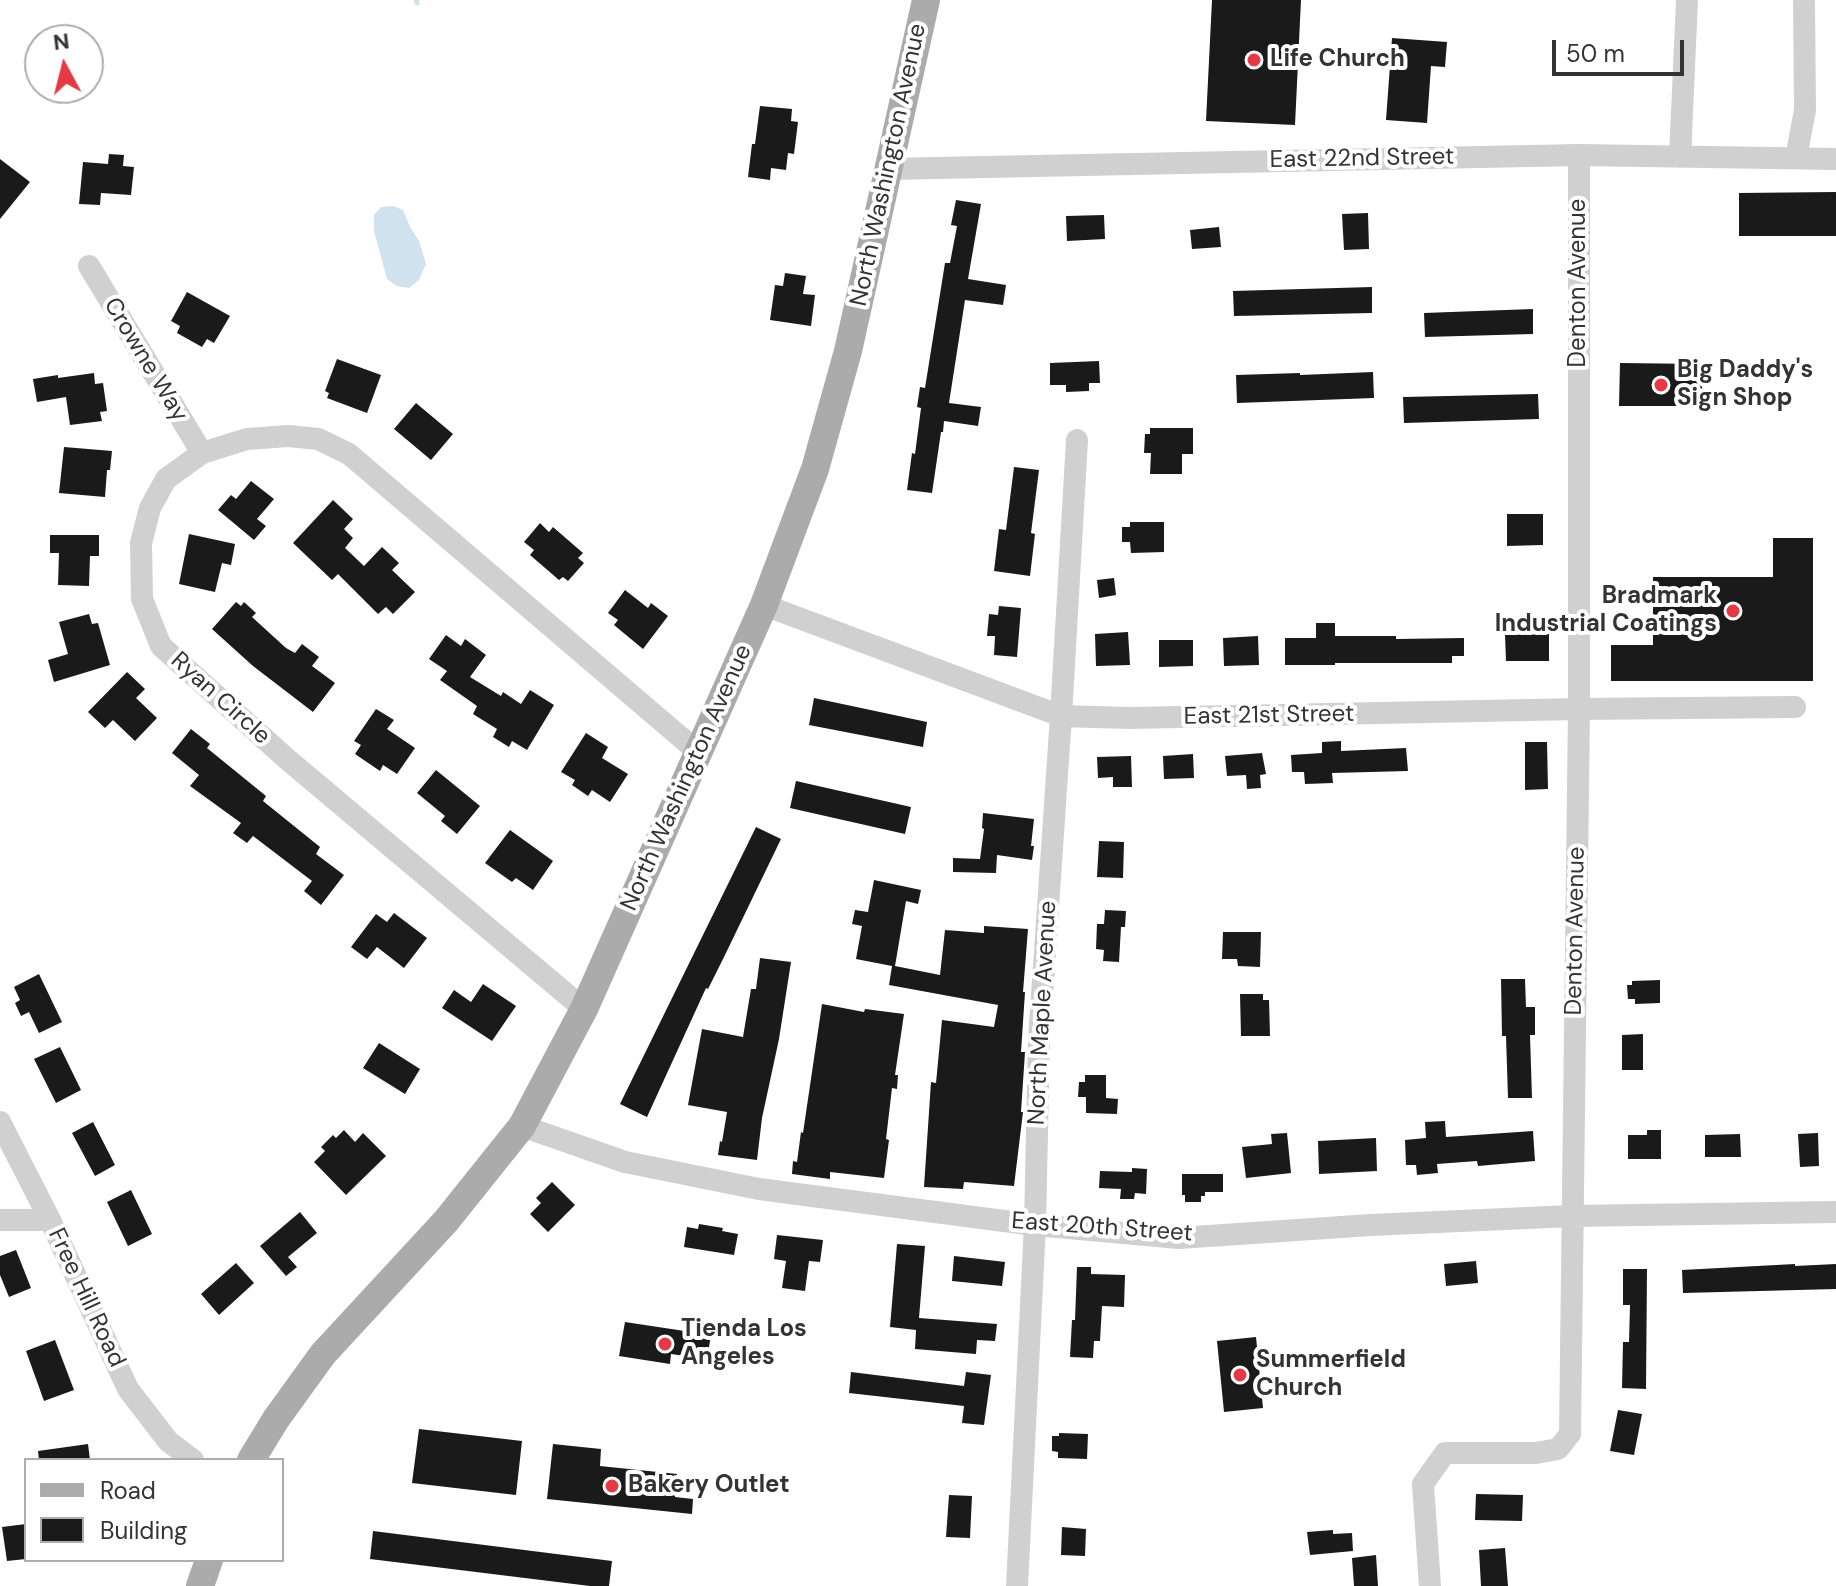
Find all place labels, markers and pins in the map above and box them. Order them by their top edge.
place label: Life Church [1270,46,1405,74]
marker: Life Church [1245,51,1263,69]
place label: Big Daddy's Sign Shop [1677,357,1813,413]
marker: Big Daddy's Sign Shop [1652,376,1670,394]
place label: Bradmark Industrial Coatings [1495,583,1717,639]
marker: Bradmark Industrial Coatings [1724,602,1742,620]
place label: Tienda Los Angeles [681,1316,807,1372]
marker: Tienda Los Angeles [656,1335,674,1353]
place label: Summerfield Church [1256,1347,1406,1403]
marker: Summerfield Church [1231,1366,1249,1384]
place label: Bakery Outlet [628,1472,790,1500]
marker: Bakery Outlet [603,1477,621,1495]

